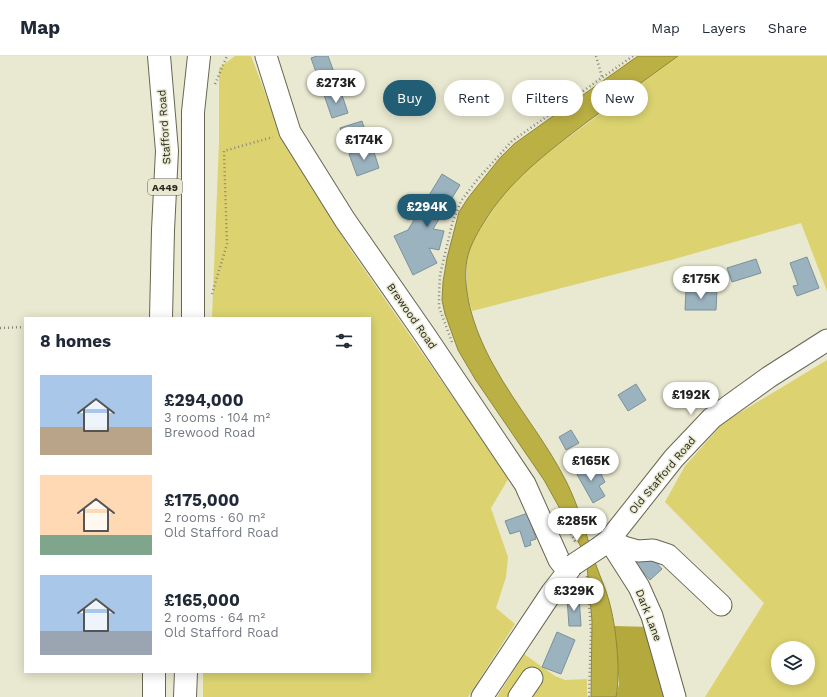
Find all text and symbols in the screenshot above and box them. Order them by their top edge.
text: Map [20,16,60,39]
text: Map [651,20,680,36]
text: Layers [702,20,746,36]
text: Share [768,20,807,36]
pin: £273K [308,70,364,104]
text: £273K [316,75,356,90]
chip: Buy [383,80,436,116]
chip: Rent [444,80,504,116]
chip: Filters [512,80,583,116]
chip: New [591,80,648,116]
street label: Stafford Road [155,89,174,165]
pin: £174K [336,127,392,161]
text: £174K [345,132,383,147]
road number: A449 [148,179,182,195]
pin: £294K [399,194,455,228]
text: £294K [406,199,448,214]
pin: £175K [673,266,729,300]
text: £175K [682,271,720,286]
street label: Brewood Road [384,281,439,352]
icon: filters [333,330,355,352]
text: 8 homes [40,331,111,351]
pin: £192K [663,382,719,416]
text: £192K [672,387,710,402]
text: £294,000 [164,390,244,410]
icon: home [72,391,120,439]
text: 3 rooms · 104 m² [164,410,270,425]
text: Brewood Road [164,425,256,440]
street label: Old Stafford Road [626,434,699,517]
pin: £165K [563,448,619,482]
text: £165K [572,453,610,468]
text: £175,000 [164,490,240,510]
icon: home [72,491,120,539]
pin: £285K [549,508,605,542]
text: 2 rooms · 60 m² [164,510,265,525]
text: £285K [557,513,597,528]
text: Old Stafford Road [164,525,279,540]
pin: £329K [546,578,602,612]
text: £329K [554,583,594,598]
street label: Dark Lane [633,587,664,643]
text: £165,000 [164,590,240,610]
icon: home [72,591,120,639]
text: 2 rooms · 64 m² [164,610,265,625]
text: Old Stafford Road [164,625,279,640]
map controls [771,641,815,685]
button: layers [771,641,815,685]

